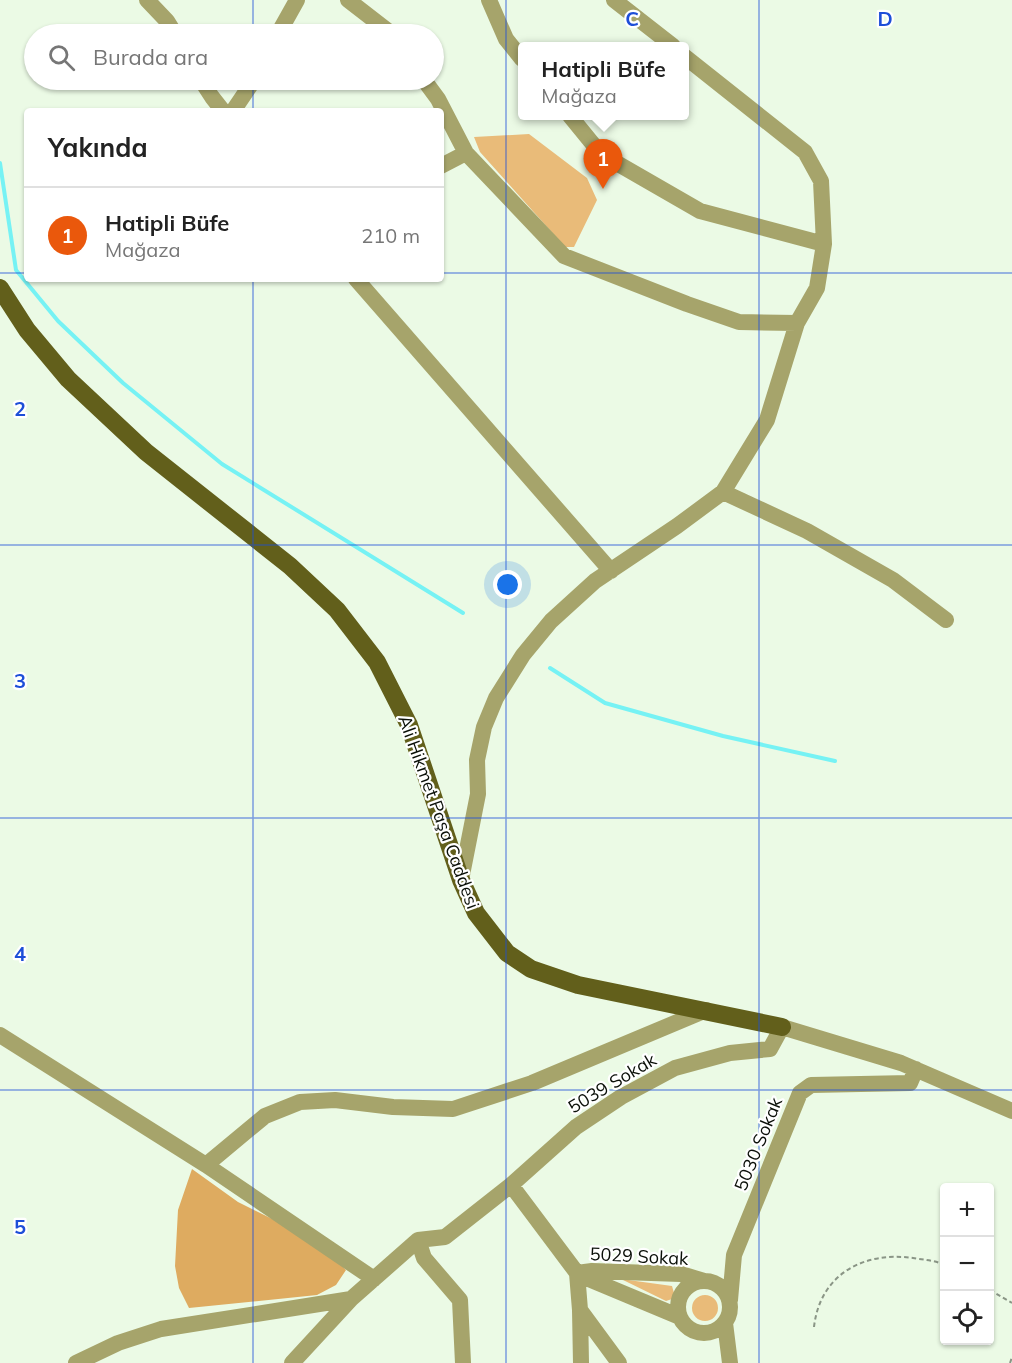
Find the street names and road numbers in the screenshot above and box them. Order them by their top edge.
street label: Ali Hikmet Paşa Caddesi [393,712,485,912]
street label: 5039 Sokak [564,1047,661,1118]
street label: 5030 Sokak [729,1093,787,1194]
street label: 5029 Sokak [589,1242,690,1270]

